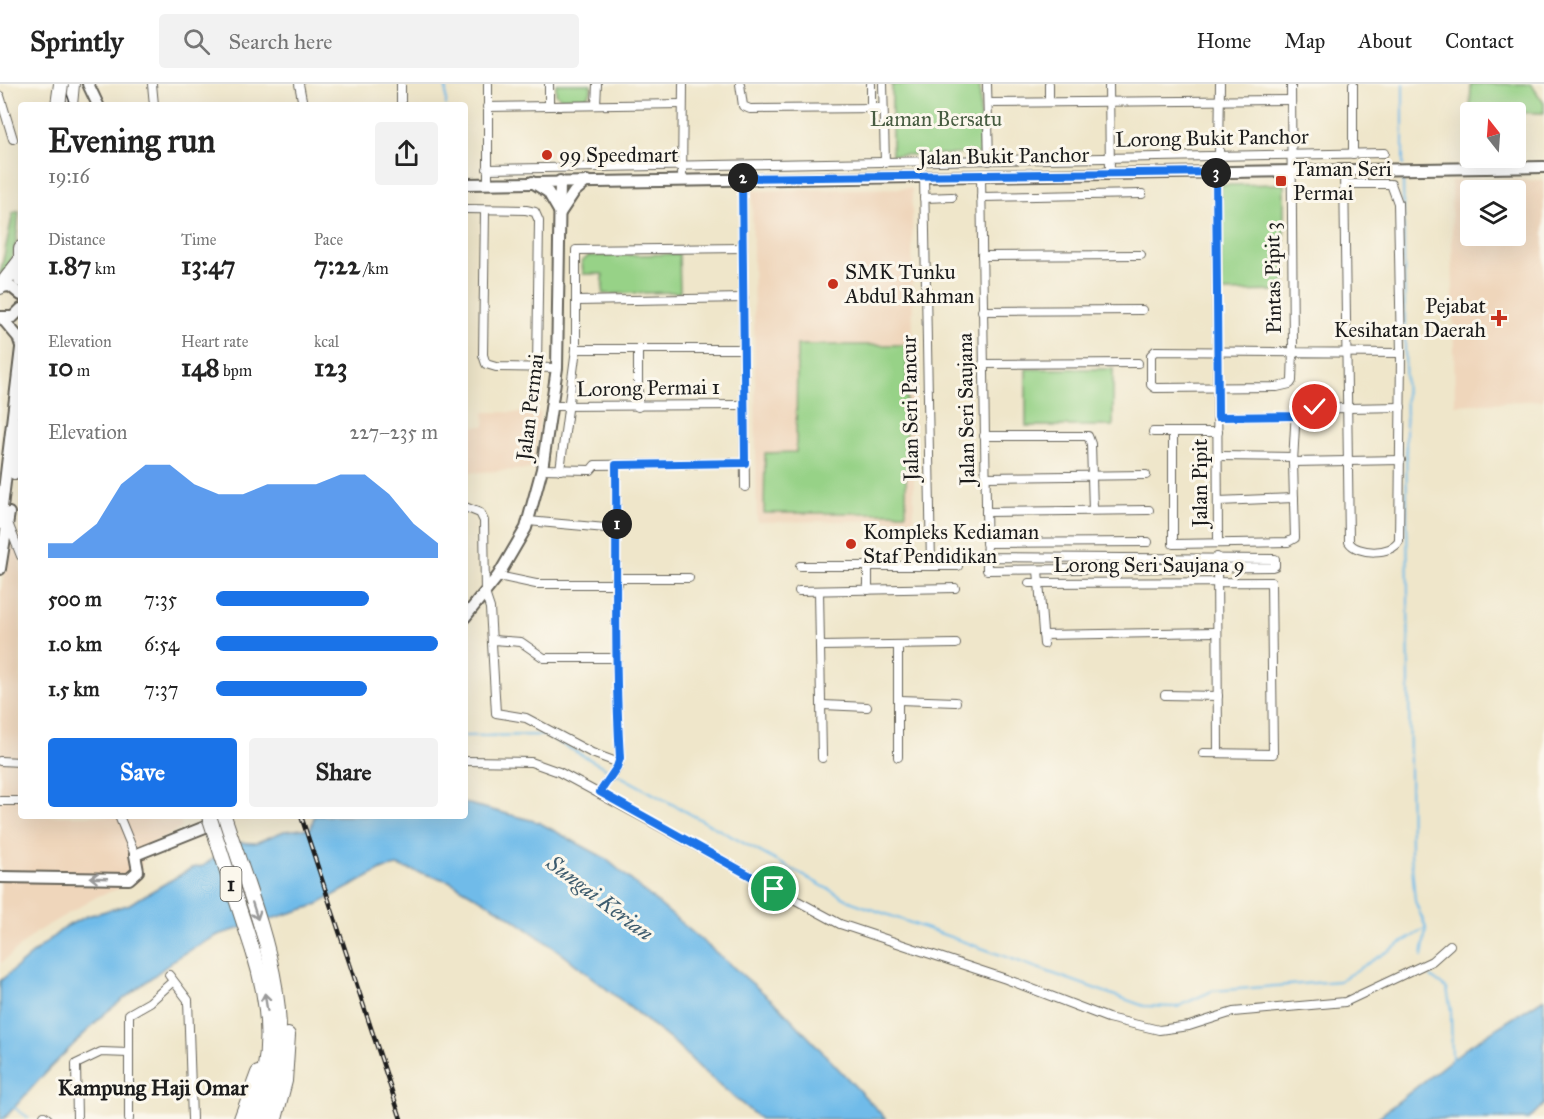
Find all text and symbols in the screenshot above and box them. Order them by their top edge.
search box [159,14,579,68]
text: Sprintly [30,24,123,59]
icon: search [180,25,213,58]
text: Search here [228,28,332,55]
text: Home [1196,28,1251,54]
text: Map [1284,28,1325,54]
text: About [1358,28,1412,54]
text: Contact [1445,28,1514,54]
north arrow [1460,102,1526,168]
map controls [1460,102,1526,246]
park label: Laman Bersatu [870,106,1002,132]
text: Evening run [48,121,215,161]
button: share [375,122,438,185]
street label: Lorong Bukit Panchor [1115,123,1309,153]
place label: 99 Speedmart [559,142,679,168]
street label: Jalan Bukit Panchor [916,142,1090,171]
marker: 99 Speedmart [540,148,554,162]
place label: Taman Seri Permai [1293,156,1392,206]
pin: 3 [1201,158,1231,188]
pin: 2 [728,163,758,193]
text: 3 [1213,163,1219,182]
text: 19:16 [48,164,90,188]
text: 2 [739,168,747,187]
marker: Taman Seri Permai [1274,174,1288,188]
button: layers [1460,180,1526,246]
street label: Pintas Pipit 3 [1259,222,1287,334]
text: Distance [48,230,105,249]
text: Time [181,230,216,249]
text: Pace [314,230,343,249]
text: 1.87 [48,249,91,281]
text: 13:47 [181,249,235,281]
text: 7:22 [314,249,360,281]
text: km [91,259,116,278]
text: /km [360,259,389,278]
place label: SMK Tunku Abdul Rahman [844,259,974,309]
marker: SMK Tunku Abdul Rahman [826,277,840,291]
place label: Pejabat Kesihatan Daerah [1334,293,1487,343]
marker: Pejabat Kesihatan Daerah [1490,309,1508,327]
text: Elevation [48,332,112,351]
text: Heart rate [181,332,248,351]
text: kcal [314,332,339,351]
street label: Jalan Seri Saujana [952,332,980,488]
street label: Jalan Seri Pancur [896,335,924,483]
text: 10 [48,351,73,383]
text: 148 [181,351,220,383]
text: 123 [314,351,348,383]
street label: Jalan Permai [510,352,549,464]
text: m [73,361,90,380]
text: bpm [220,361,252,380]
street label: Lorong Permai 1 [576,374,720,402]
pin [1289,381,1340,432]
icon: check [1298,390,1331,423]
text: Elevation [48,420,127,444]
text: 227–235 m [349,420,438,444]
street label: Jalan Pipit [1187,438,1213,529]
pin: 1 [602,509,632,539]
text: 1 [614,514,620,533]
place label: Kompleks Kediaman Staf Pendidikan [863,519,1039,569]
marker: Kompleks Kediaman Staf Pendidikan [844,537,858,551]
street label: Lorong Seri Saujana 9 [1053,552,1245,578]
text: 500 m [48,587,102,611]
text: 7:35 [144,587,177,611]
text: 1.0 km [48,632,102,656]
text: 6:54 [144,632,179,656]
text: 1.5 km [48,677,99,701]
text: 7:37 [144,677,178,701]
button: Save [48,738,237,807]
button: Share [249,738,438,807]
water label: Sungai Kerian [541,849,659,947]
pin [748,863,799,914]
road number: 1 [220,867,242,901]
one-way arrow [89,872,109,884]
icon: arrive [757,872,790,905]
one-way arrow [251,901,262,920]
one-way arrow [260,992,271,1012]
district label: Kampung Haji Omar [58,1074,249,1101]

